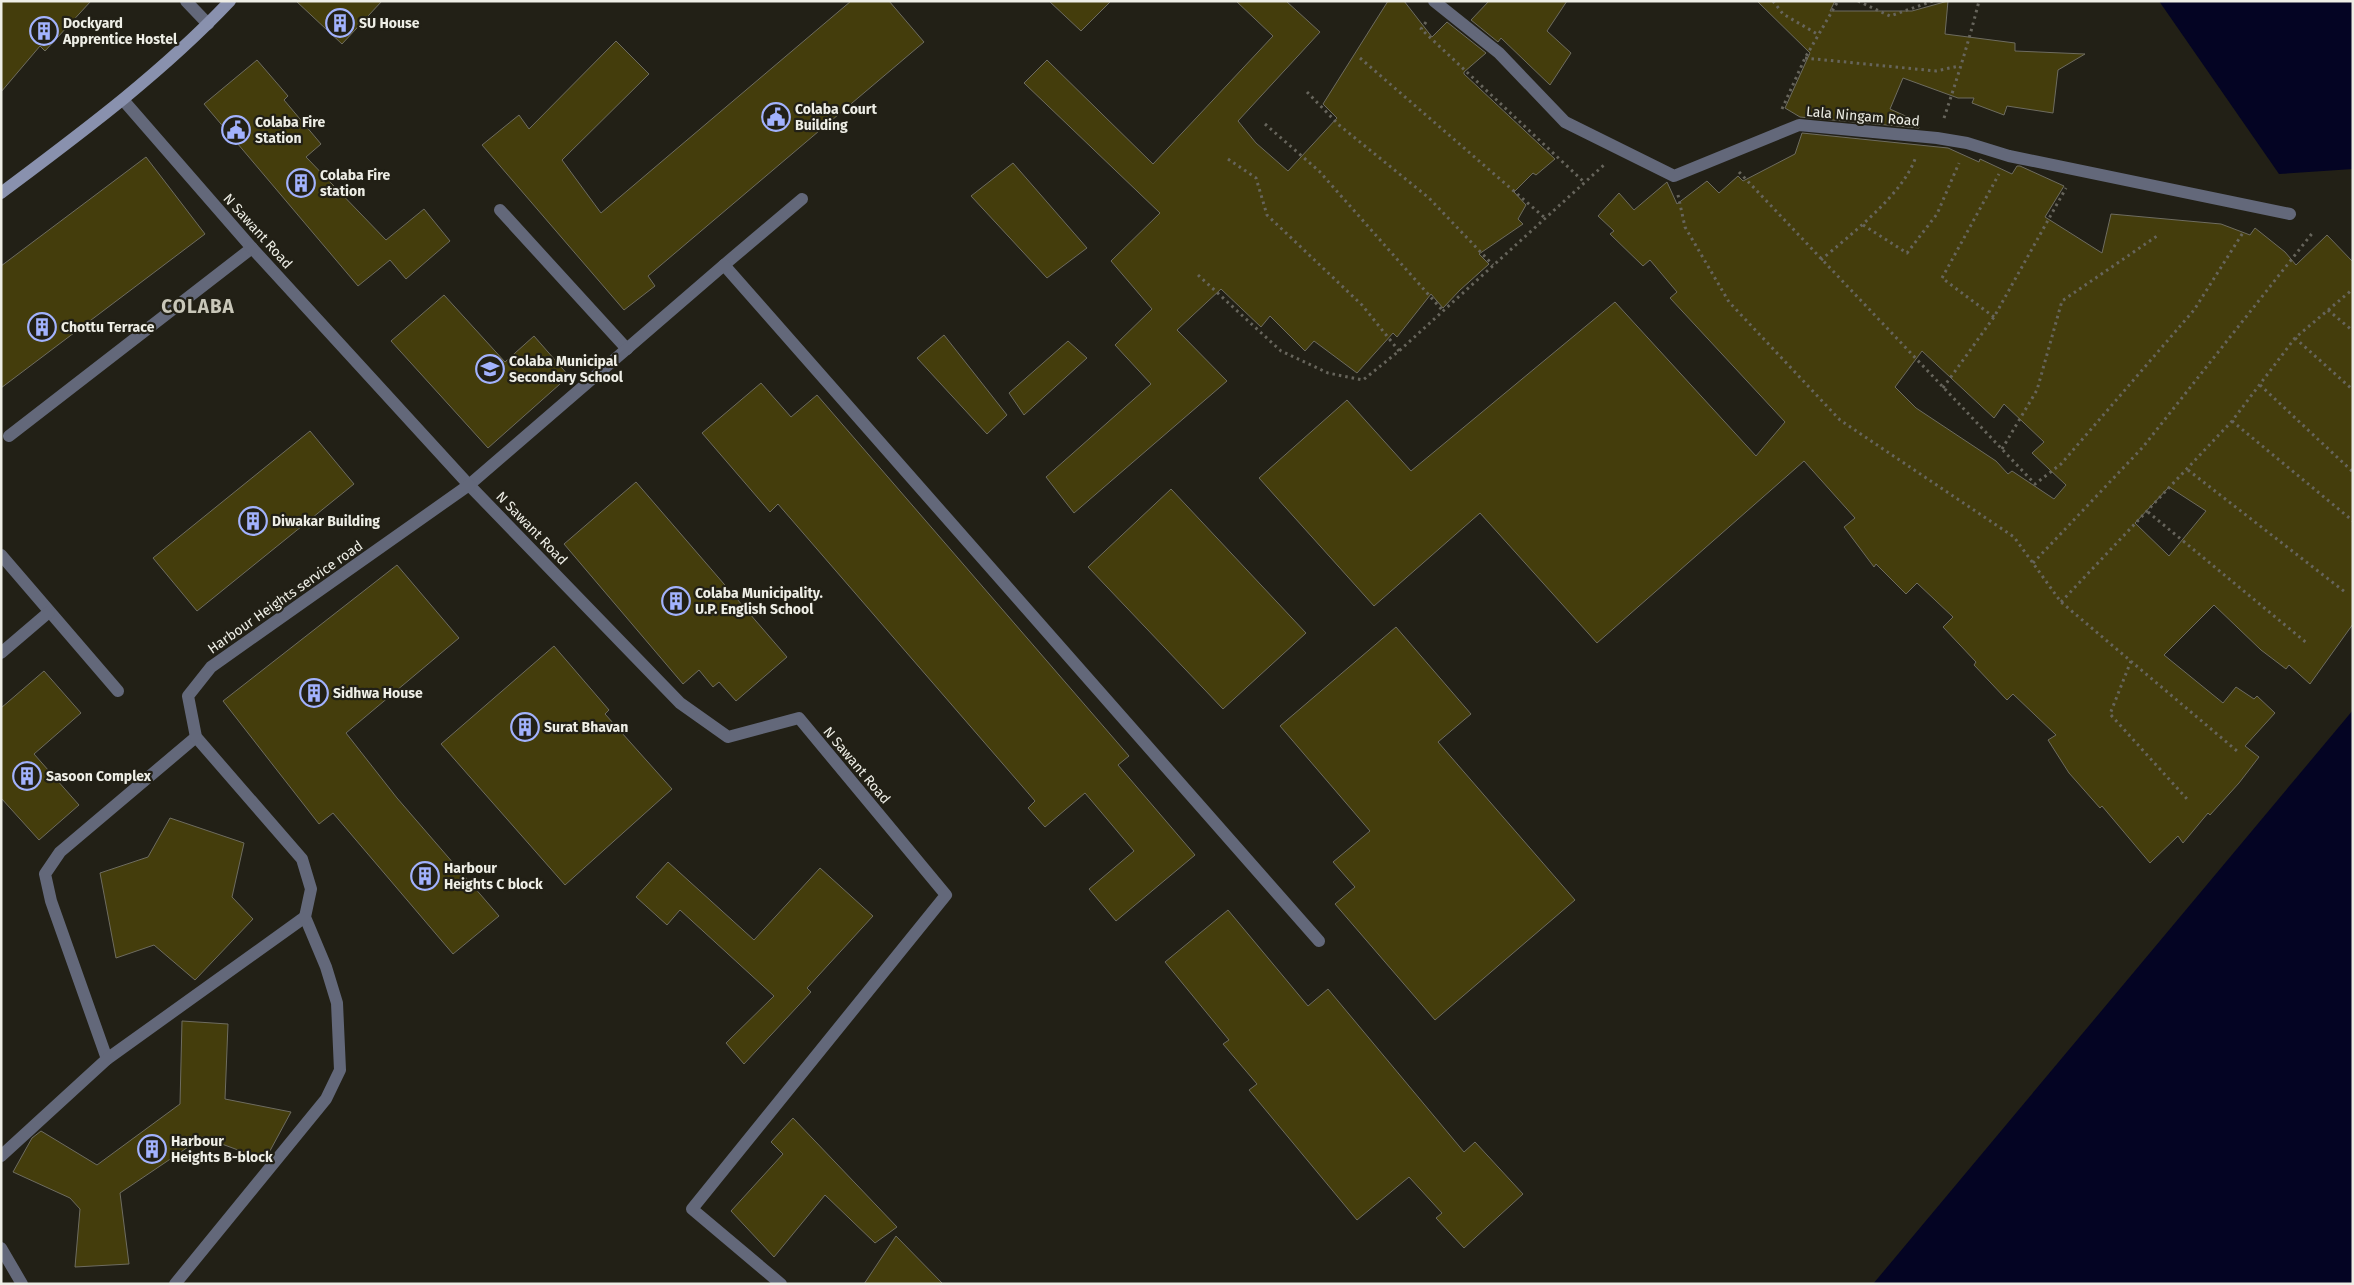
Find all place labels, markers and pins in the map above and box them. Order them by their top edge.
building icon: SU House [325,8,355,38]
place label: Dockyard Apprentice Hostel [62,15,178,48]
place label: SU House [359,15,420,32]
building icon: Dockyard Apprentice Hostel [29,16,59,46]
place label: Colaba Court Building [795,101,877,134]
public building icon: Colaba Court Building [761,102,791,132]
place label: Colaba Fire Station [255,114,325,147]
public building icon: Colaba Fire Station [221,115,251,145]
place label: Colaba Fire station [320,167,390,200]
building icon: Colaba Fire station [286,168,316,198]
building icon: Chottu Terrace [27,312,57,342]
place label: Chottu Terrace [61,319,155,336]
place label: Colaba Municipal Secondary School [509,353,624,386]
school or university icon: Colaba Municipal Secondary School [475,354,505,384]
building icon: Diwakar Building [238,506,268,536]
place label: Diwakar Building [272,513,380,530]
place label: Colaba Municipality. U.P. English School [695,585,823,618]
building icon: Colaba Municipality. U.P. English School [661,586,691,616]
building icon: Sidhwa House [299,678,329,708]
place label: Sidhwa House [333,685,423,702]
building icon: Surat Bhavan [510,712,540,742]
place label: Surat Bhavan [544,719,628,736]
building icon: Sasoon Complex [12,761,42,791]
place label: Sasoon Complex [46,768,152,785]
place label: Harbour Heights C block [444,860,543,893]
building icon: Harbour Heights C block [410,861,440,891]
place label: Harbour Heights B-block [171,1133,273,1166]
building icon: Harbour Heights B-block [137,1134,167,1164]

